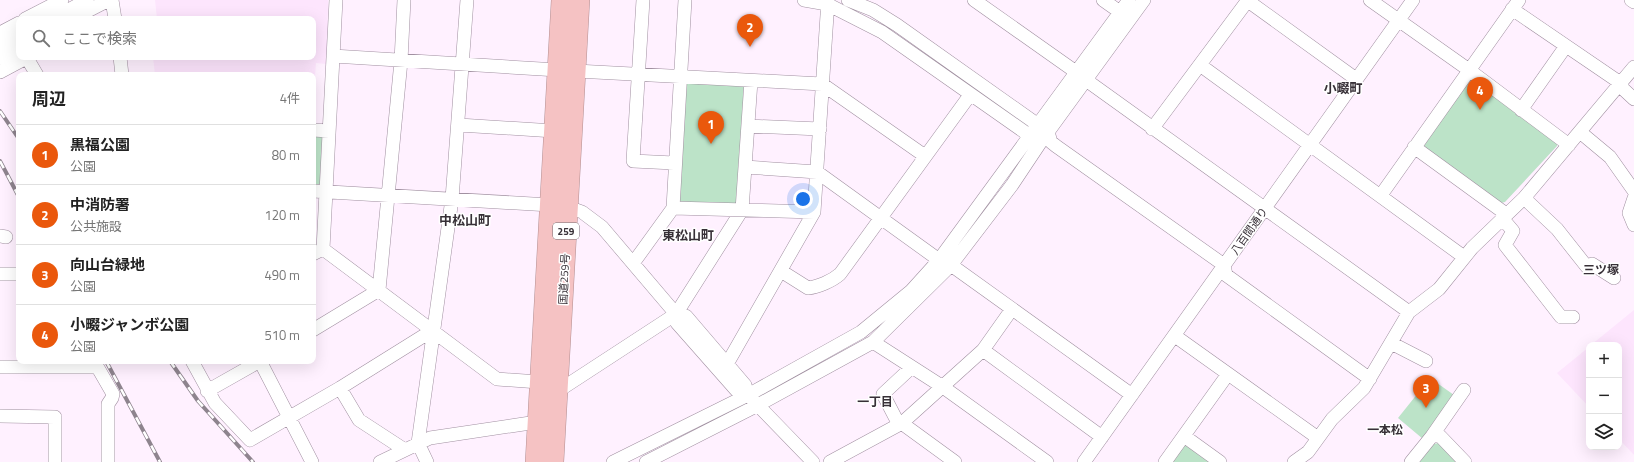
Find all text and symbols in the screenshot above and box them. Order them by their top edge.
pin: 2 [737,14,763,47]
search box [16,16,316,60]
icon: search [30,27,52,49]
text: ここで検索 [62,27,137,50]
pin: 4 [1467,77,1493,110]
district label: 小畷町 [1323,78,1363,98]
text: 周辺 [32,86,66,112]
text: 4件 [280,88,300,108]
pin: 1 [698,111,724,144]
text: 黒福公園 [70,133,130,156]
text: 1 [41,145,49,165]
text: 80 m [272,145,300,165]
text: 公園 [70,156,96,176]
your location [793,189,813,209]
text: 中消防署 [70,193,130,216]
street label: 八百間通り [1227,204,1271,258]
text: 2 [41,205,49,225]
text: 120 m [264,205,300,225]
district label: 中松山町 [439,210,491,230]
text: 公共施設 [70,216,122,236]
road number: 259 [553,223,579,239]
district label: 東松山町 [662,225,714,245]
text: 向山台緑地 [70,253,145,276]
street label: 国道259号 [555,253,573,305]
district label: 三ツ塚 [1583,260,1619,279]
text: 3 [41,265,49,285]
text: 490 m [264,265,300,285]
text: 公園 [70,276,96,296]
text: 小畷ジャンボ公園 [70,313,189,336]
text: 4 [41,325,49,345]
text: 510 m [264,325,300,345]
text: 公園 [70,336,96,356]
map controls [1586,342,1622,450]
button: + [1586,342,1622,378]
pin: 3 [1413,375,1439,408]
button: − [1586,378,1622,414]
district label: 一丁目 [857,392,893,411]
button: layers [1586,414,1622,450]
district label: 一本松 [1367,420,1403,439]

